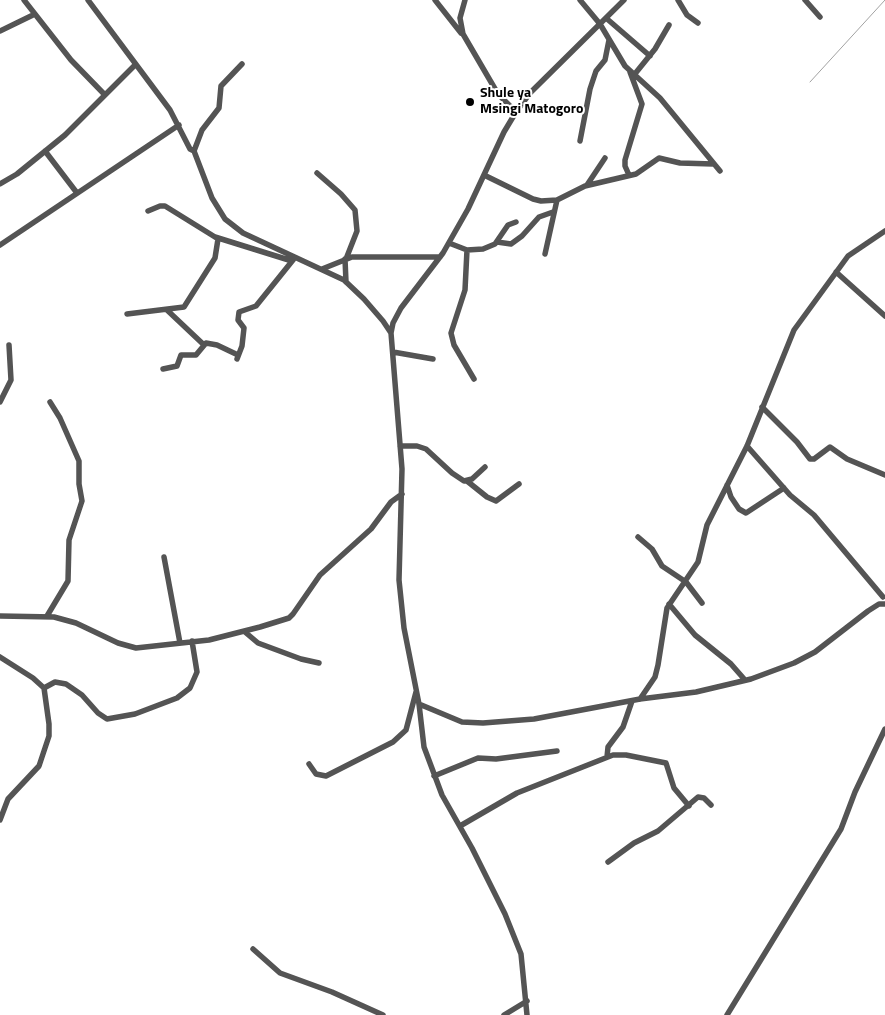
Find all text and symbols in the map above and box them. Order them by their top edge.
place label: Shule ya Msingi Matogoro [480,86,583,118]
marker: Shule ya Msingi Matogoro [464,96,476,108]

